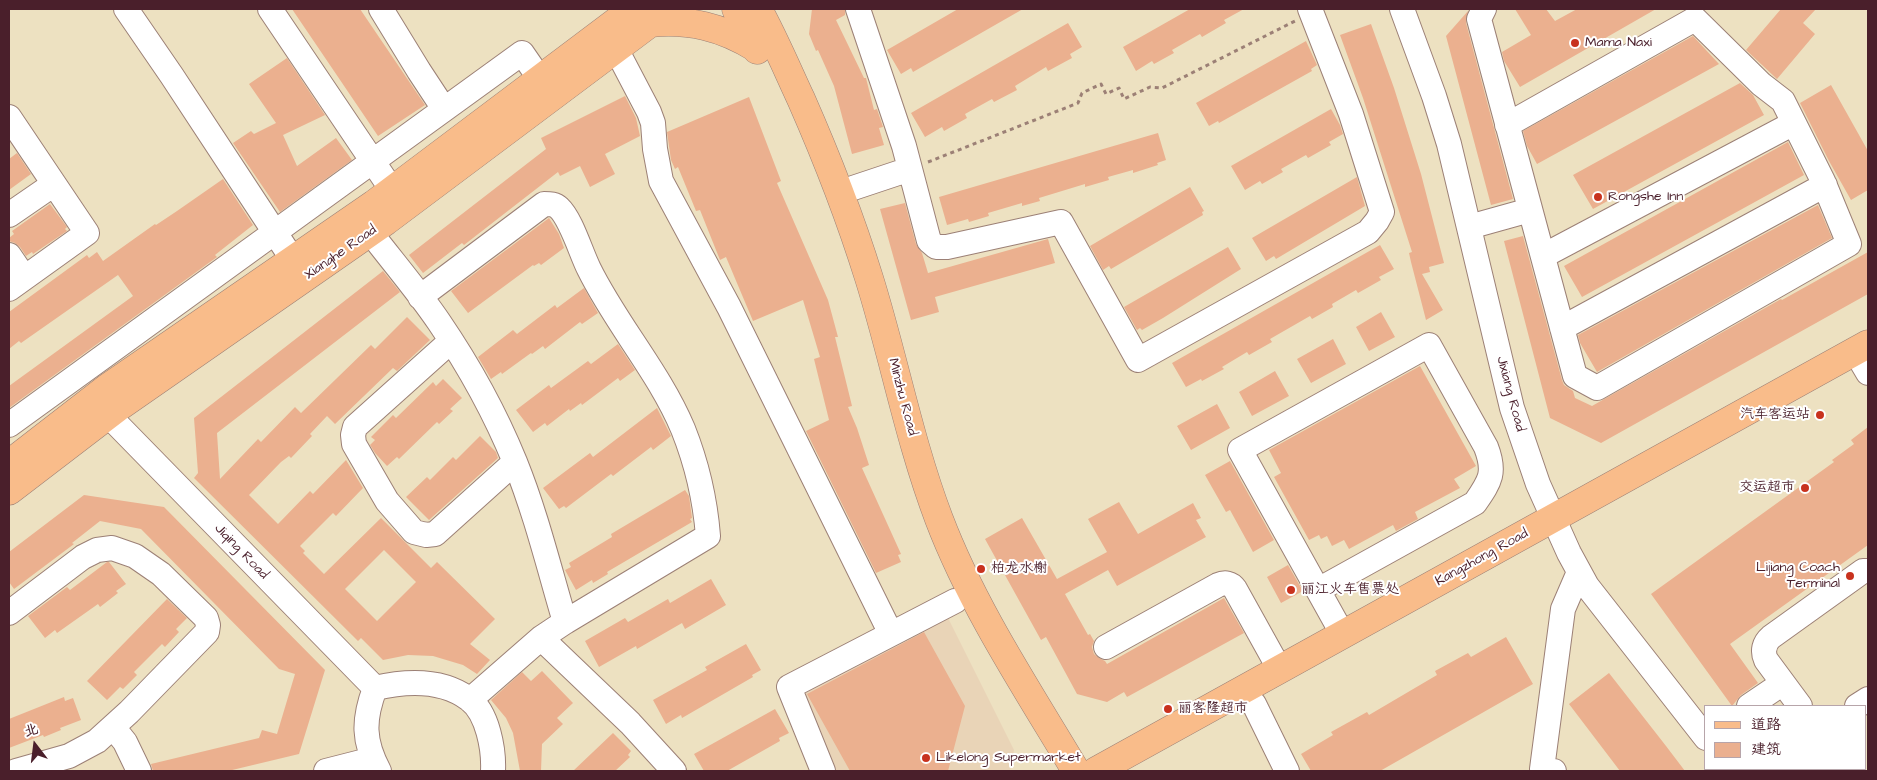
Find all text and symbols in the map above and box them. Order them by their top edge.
place label: Mama Naxi [1585,35,1652,51]
marker: Mama Naxi [1569,37,1581,49]
place label: Rongshe Inn [1608,189,1683,205]
marker: Rongshe Inn [1592,191,1604,203]
street label: Xianghe Road [302,222,380,284]
street label: Jixiang Road [1492,354,1528,434]
street label: Minzhu Road [884,356,920,438]
place label: 汽车客运站 [1740,407,1810,423]
marker: 汽车客运站 [1814,409,1826,421]
place label: 交运超市 [1739,480,1795,496]
marker: 交运超市 [1799,482,1811,494]
street label: Jiqing Road [210,521,272,583]
street label: Kangzhong Road [1433,526,1531,590]
place label: Lijiang Coach Terminal [1756,560,1840,592]
place label: 柏龙水榭 [991,561,1047,577]
marker: 柏龙水榭 [975,563,987,575]
marker: Lijiang Coach Terminal [1844,570,1856,582]
place label: 丽江火车售票处 [1301,582,1399,598]
marker: 丽江火车售票处 [1285,584,1297,596]
place label: 丽客隆超市 [1178,701,1248,717]
marker: 丽客隆超市 [1162,703,1174,715]
legend [1704,705,1867,770]
text: 道路 [1751,714,1781,735]
text: 北 [22,719,40,742]
north arrow [10,720,60,770]
text: 建筑 [1751,739,1781,760]
place label: Likelong Supermarket [936,750,1081,766]
marker: Likelong Supermarket [920,752,932,764]

